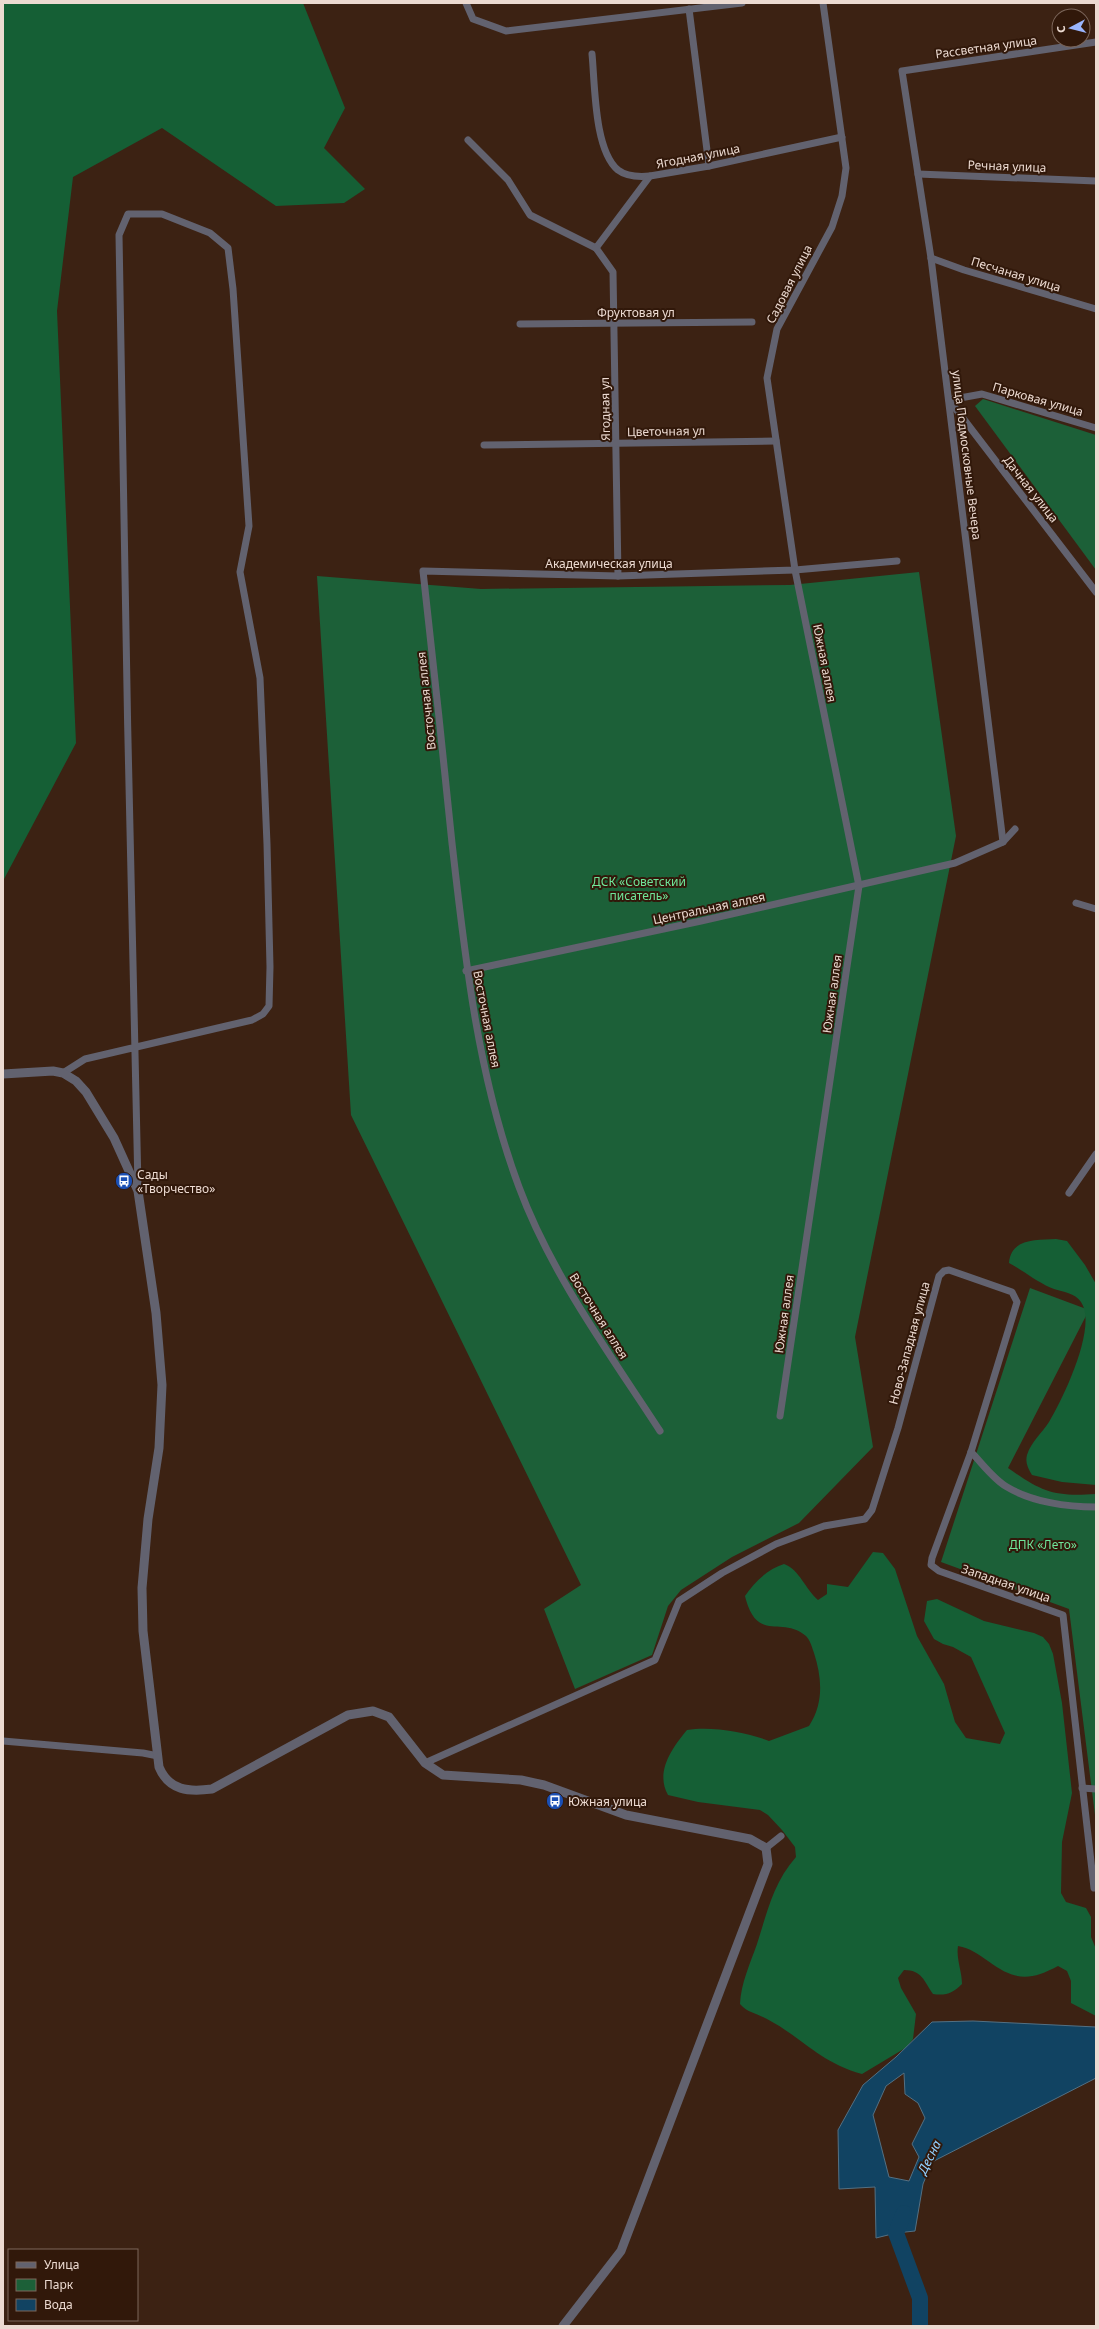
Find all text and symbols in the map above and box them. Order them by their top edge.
north arrow [1051,8,1091,48]
text: С [1053,25,1068,34]
street label: Рассветная улица [934,31,1038,63]
street label: Ягодная улица [655,140,741,172]
street label: Речная улица [967,156,1047,176]
street label: Садовая улица [762,242,816,326]
street label: Песчаная улица [969,252,1063,296]
street label: Фруктовая ул [597,304,675,321]
street label: улица Подмосковные Вечера [948,369,986,541]
street label: Ягодная ул [596,377,614,441]
street label: Парковая улица [991,378,1085,420]
street label: Цветочная ул [627,422,705,440]
street label: Дачная улица [999,452,1063,526]
street label: Академическая улица [545,555,673,572]
street label: Южная аллея [809,623,841,703]
street label: Восточная аллея [412,651,440,751]
park label: ДСК «Советский писатель» [592,873,686,904]
street label: Центральная аллея [651,888,767,928]
street label: Южная аллея [818,954,846,1034]
street label: Восточная аллея [469,969,505,1069]
place label: Сады «Творчество» [137,1166,215,1197]
bus stop icon: Сады «Творчество» [114,1171,134,1191]
street label: Восточная аллея [566,1270,632,1362]
street label: Южная аллея [770,1274,798,1354]
street label: Ново-Западная улица [884,1280,934,1406]
park label: ДПК «Лето» [1009,1536,1077,1553]
street label: Западная улица [959,1560,1053,1606]
bus stop icon: Южная улица [545,1791,565,1811]
place label: Южная улица [568,1793,647,1810]
water label: Десна [912,2136,945,2179]
legend [8,2249,138,2321]
text: Улица [44,2256,79,2273]
text: Парк [44,2276,74,2293]
text: Вода [44,2296,73,2313]

